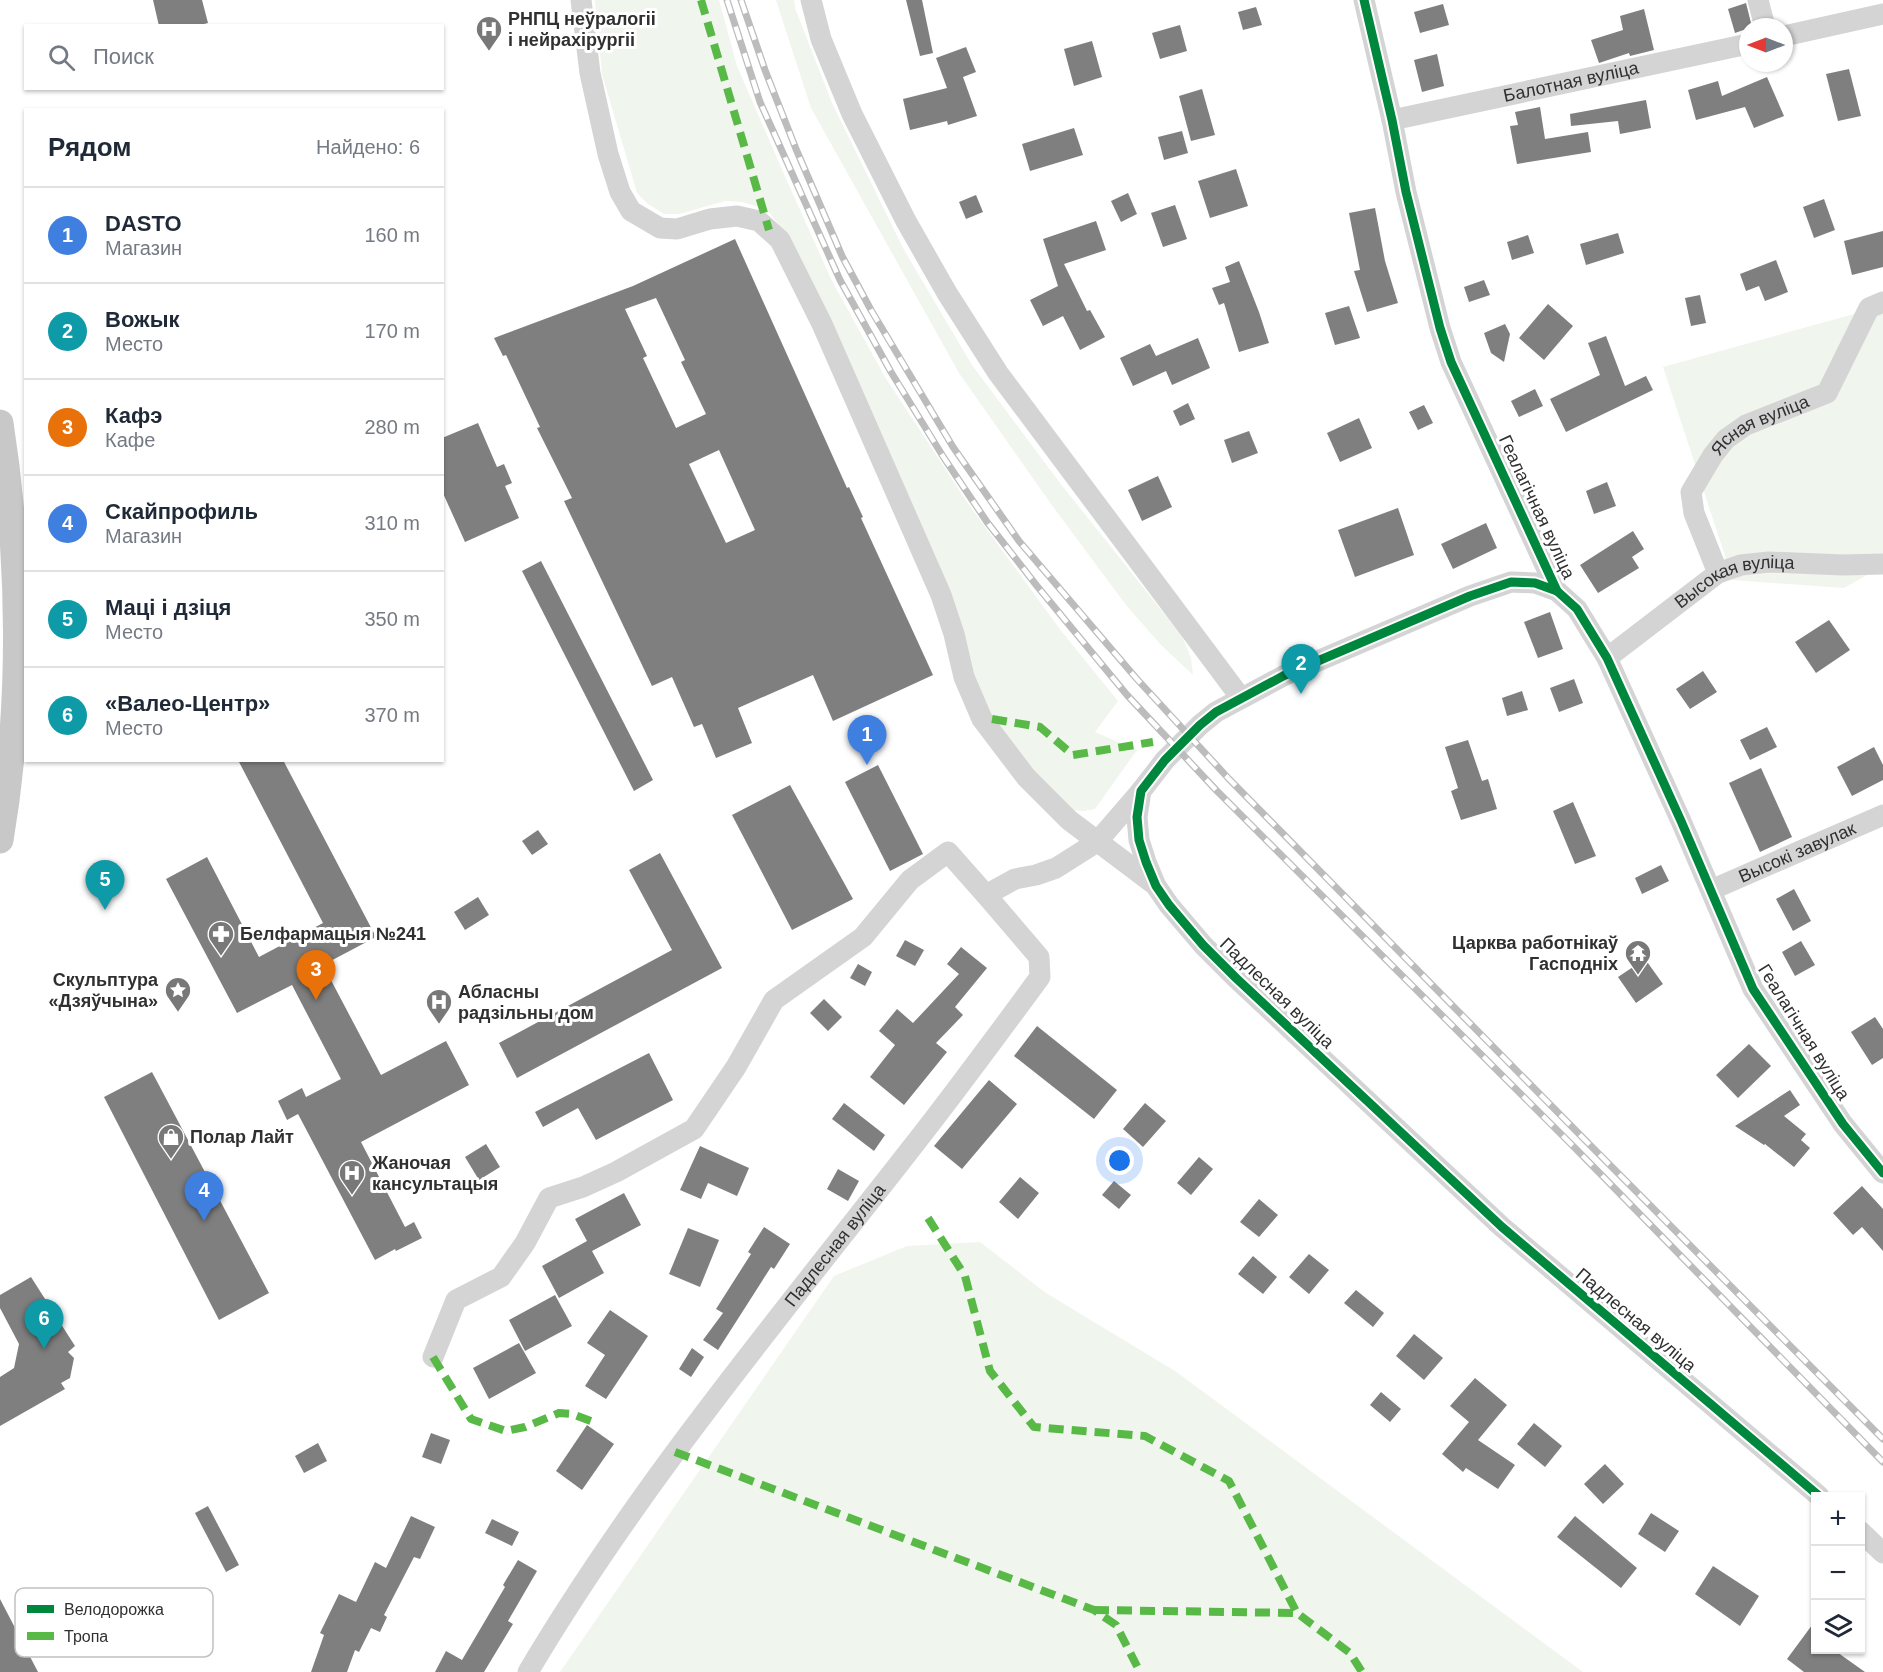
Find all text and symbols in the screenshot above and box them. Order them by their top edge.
place label: РНПЦ неўралогіі і нейрахірургіі [508,9,656,50]
hospital icon: РНПЦ неўралогіі і нейрахірургіі [474,14,504,52]
north arrow [1739,18,1793,72]
search box [24,24,444,90]
icon: search [45,41,78,74]
text: Поиск [93,44,154,69]
street label: Балотная вуліца [1502,57,1641,106]
text: Рядом [48,132,131,162]
text: Найдено: 6 [316,136,420,158]
text: DASTO [105,211,182,236]
text: 1 [62,224,73,246]
text: 160 m [364,224,420,246]
text: Магазин [105,237,182,259]
text: Вожык [105,307,179,332]
text: 2 [62,320,73,342]
text: 170 m [364,320,420,342]
text: Место [105,333,163,355]
street label: Ясная вуліца [1707,391,1813,459]
text: Кафэ [105,403,162,428]
text: 3 [62,416,73,438]
text: 280 m [364,416,420,438]
text: Кафе [105,429,155,451]
street label: Геалагічная вуліца [1495,432,1580,583]
text: Скайпрофиль [105,499,258,524]
text: 4 [62,512,73,534]
text: 310 m [364,512,420,534]
text: Магазин [105,525,182,547]
street label: Высокая вуліца [1671,552,1796,612]
text: Маці і дзіця [105,595,231,620]
text: 5 [62,608,73,630]
text: 350 m [364,608,420,630]
text: Место [105,621,163,643]
pin: 2 [1282,644,1320,694]
text: «Валео-Центр» [105,691,270,716]
text: 6 [62,704,73,726]
text: 370 m [364,704,420,726]
pin: 1 [848,716,886,765]
text: Место [105,717,163,739]
street label: Высокі завулак [1736,818,1859,887]
pin: 5 [86,860,124,910]
pharmacy icon: Белфармацыя №241 [206,919,236,957]
place label: Белфармацыя №241 [240,924,426,944]
place label: Царква работнікаў Гасподніх [1452,933,1618,974]
street label: Падлесная вуліца [1216,934,1339,1053]
temple icon: Царква работнікаў Гасподніх [1623,938,1653,976]
pin: 3 [296,950,336,1000]
street label: Геалагічная вуліца [1754,960,1854,1104]
place label: Скульптура «Дзяўчына» [49,970,159,1011]
place icon: Скульптура «Дзяўчына» [163,975,193,1013]
place label: Абласны радзільны дом [458,982,594,1023]
hospital icon: Абласны радзільны дом [424,987,454,1025]
shop icon: Полар Лайт [156,1122,186,1160]
place label: Полар Лайт [190,1127,294,1147]
your location [1105,1146,1134,1175]
place label: Жаночая кансультацыя [371,1153,498,1194]
hospital icon: Жаночая кансультацыя [337,1158,367,1196]
pin: 4 [184,1172,224,1221]
street label: Падлесная вуліца [781,1179,890,1311]
street label: Падлесная вуліца [1572,1264,1701,1377]
pin: 6 [24,1300,63,1349]
map controls [1811,1492,1865,1654]
button: + [1811,1492,1865,1546]
button: − [1811,1546,1865,1600]
legend [15,1588,213,1657]
button: layers [1811,1600,1865,1654]
text: Велодорожка [64,1601,164,1618]
text: Тропа [64,1628,108,1645]

